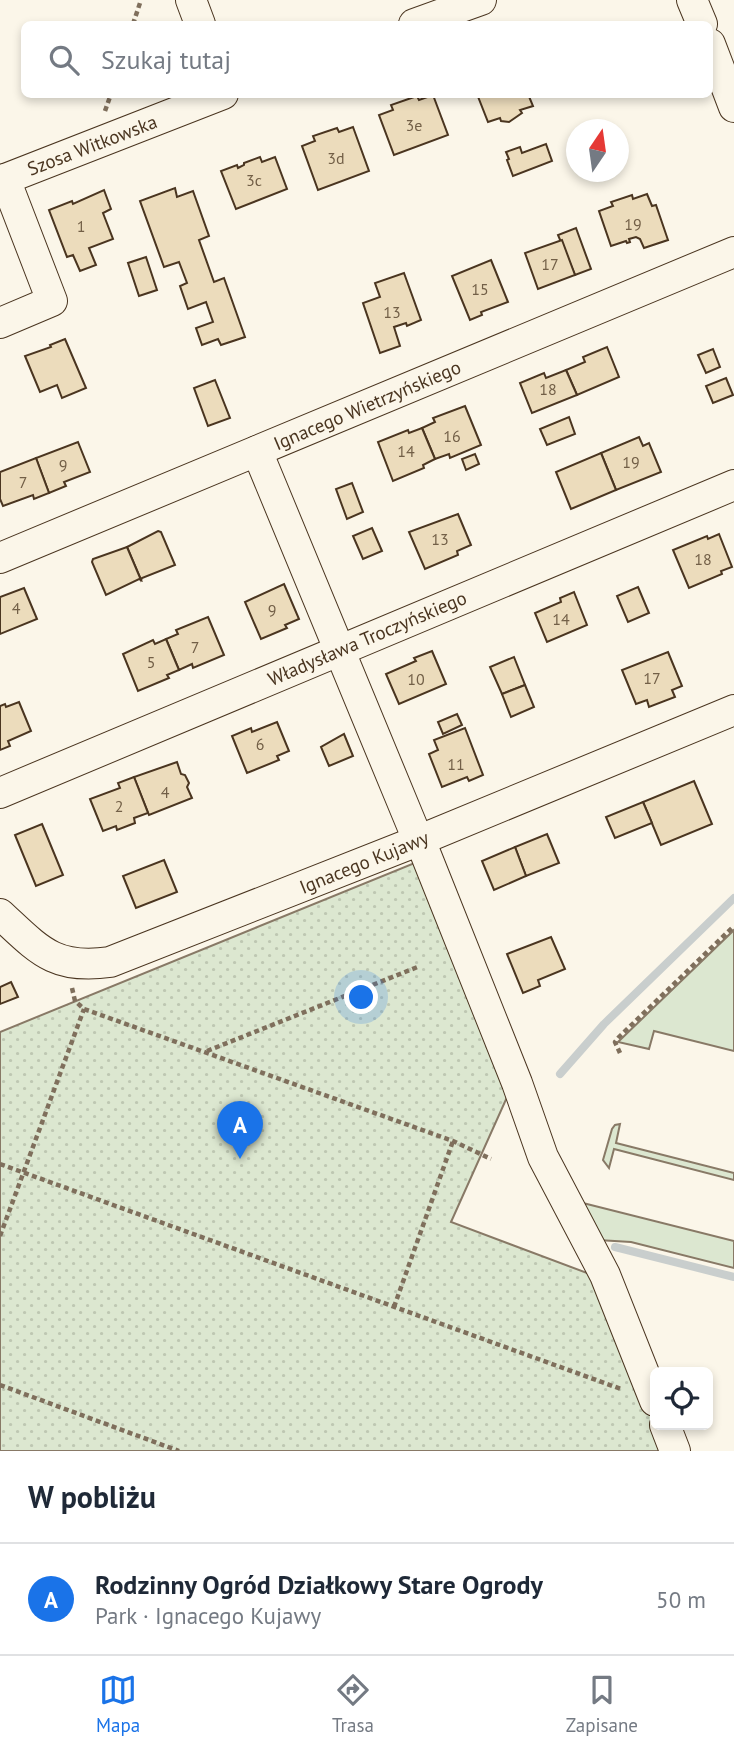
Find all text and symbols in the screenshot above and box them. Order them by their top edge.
search box [21,21,713,98]
icon: search [45,41,83,79]
text: Szukaj tutaj [101,43,231,76]
street label: Szosa Witkowska [24,109,160,181]
house number: 3e [406,115,422,135]
north arrow [566,119,629,182]
house number: 3d [327,148,345,168]
house number: 3c [246,170,262,190]
house number: 19 [624,214,642,234]
house number: 1 [77,216,85,236]
house number: 17 [541,254,559,274]
house number: 15 [471,279,489,299]
house number: 13 [383,302,401,322]
street label: Ignacego Wietrzyńskiego [270,355,464,455]
house number: 18 [539,379,557,399]
house number: 16 [443,426,461,446]
house number: 14 [397,441,415,461]
house number: 19 [622,452,640,472]
house number: 9 [59,455,67,475]
house number: 7 [19,472,27,492]
house number: 13 [431,529,449,549]
house number: 18 [694,549,712,569]
street label: Władysława Troczyńskiego [264,585,470,691]
house number: 4 [12,598,21,618]
house number: 9 [268,600,276,620]
house number: 14 [552,609,570,629]
house number: 7 [191,637,199,657]
house number: 5 [147,652,155,672]
house number: 17 [643,668,661,688]
house number: 10 [407,669,425,689]
house number: 6 [256,734,264,754]
house number: 11 [447,754,465,774]
house number: 4 [161,782,170,802]
house number: 2 [115,796,123,816]
street label: Ignacego Kujawy [296,825,432,899]
your location [344,980,378,1014]
pin: A [217,1101,263,1159]
map controls [650,1367,713,1430]
button: locate [650,1367,713,1430]
text: W pobliżu [28,1477,156,1516]
text: Rodzinny Ogród Działkowy Stare Ogrody [95,1568,543,1601]
text: A [44,1585,58,1614]
text: 50 m [656,1585,706,1614]
text: Park · Ignacego Kujawy [95,1601,321,1630]
tab: Mapa [96,1671,140,1737]
tab: Trasa [332,1671,374,1737]
tab: Zapisane [566,1671,638,1737]

